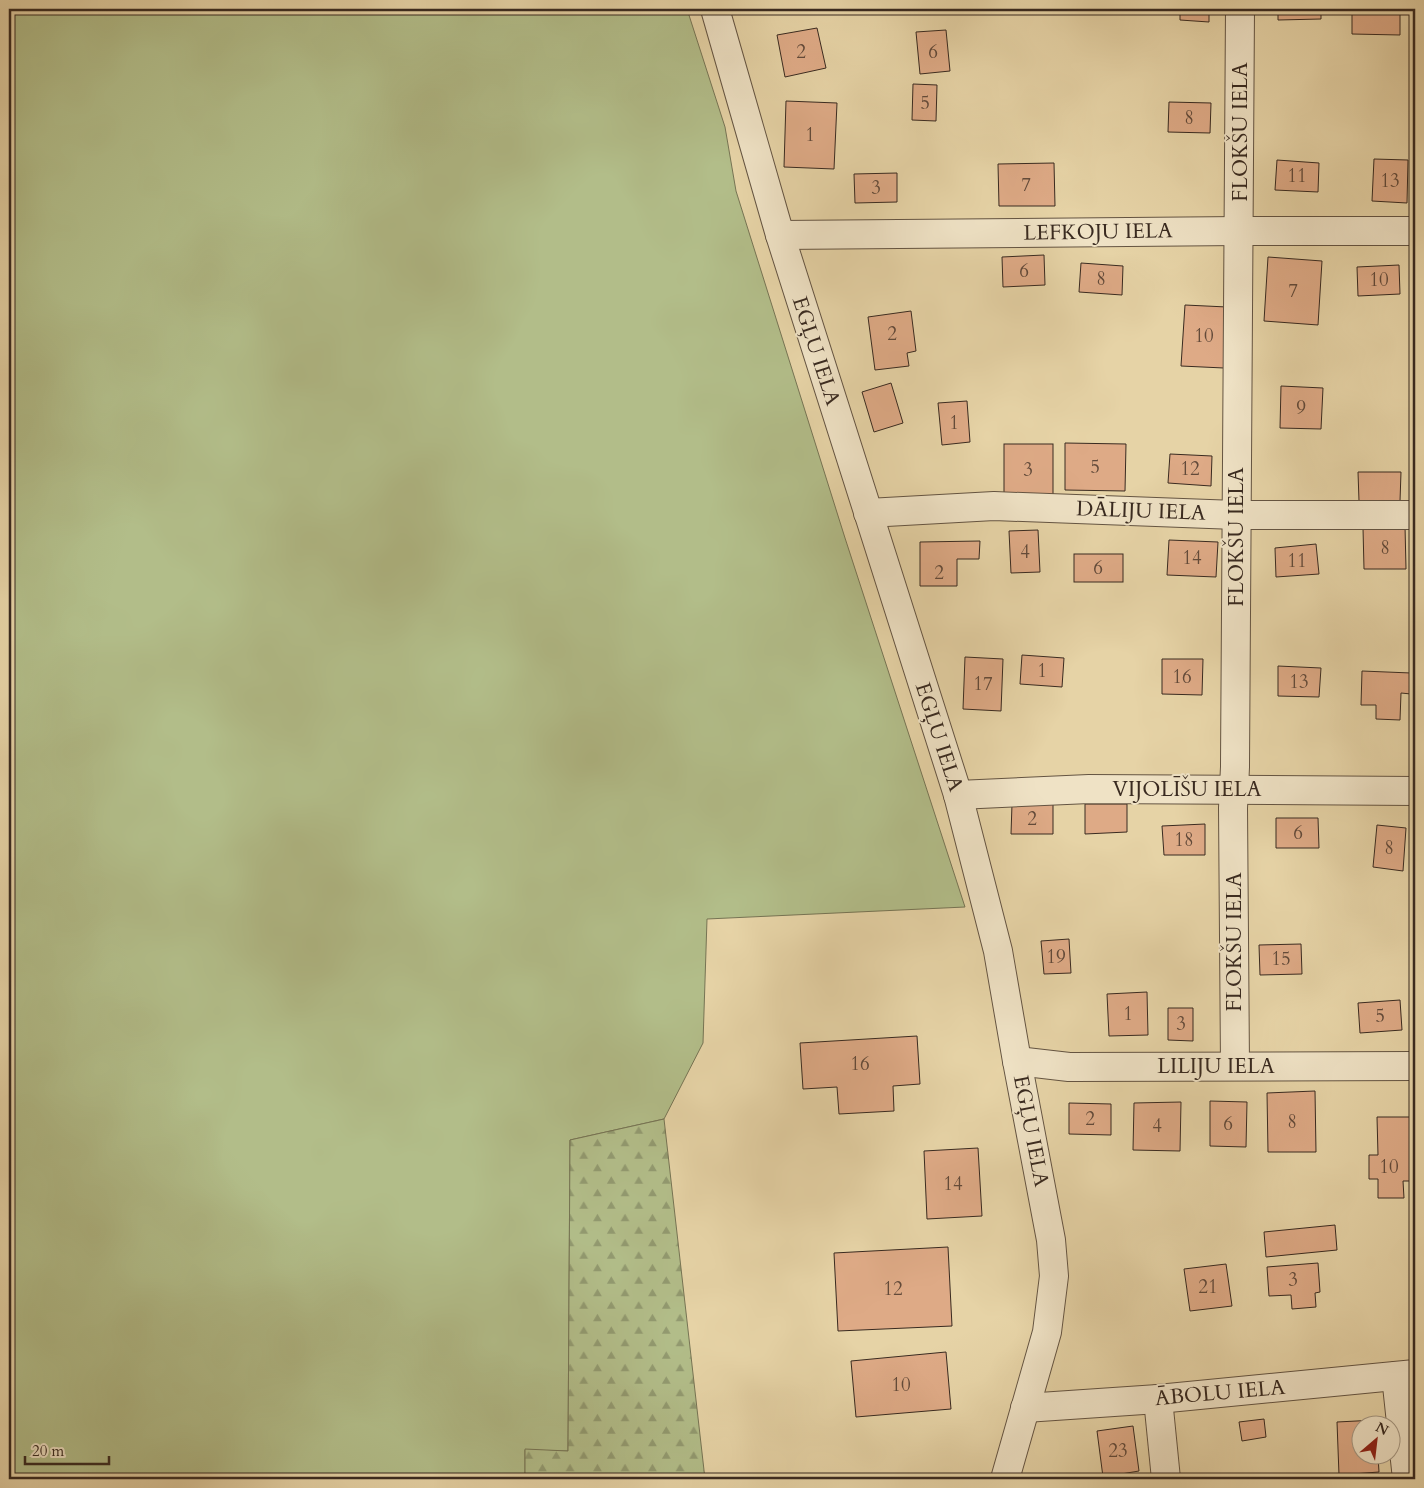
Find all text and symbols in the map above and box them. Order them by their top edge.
house number: 2 [796,39,806,65]
house number: 6 [928,39,938,65]
street label: FLOKŠU IELA [1225,62,1255,202]
house number: 5 [920,90,930,116]
house number: 8 [1184,105,1194,131]
house number: 1 [805,122,815,148]
house number: 11 [1287,163,1307,189]
house number: 13 [1380,168,1400,194]
house number: 7 [1021,172,1031,198]
house number: 3 [871,175,881,201]
street label: LEFKOJU IELA [1023,216,1173,248]
house number: 6 [1019,258,1029,284]
house number: 8 [1096,266,1106,292]
house number: 10 [1369,267,1389,293]
house number: 7 [1288,278,1298,304]
street label: EGĻU IELA [785,293,847,409]
house number: 2 [887,321,897,347]
house number: 10 [1194,323,1214,349]
house number: 9 [1296,395,1306,421]
house number: 1 [949,410,959,436]
house number: 5 [1090,454,1100,480]
house number: 12 [1180,456,1200,482]
house number: 3 [1023,457,1033,483]
street label: FLOKŠU IELA [1221,467,1251,607]
street label: DĀLIJU IELA [1076,494,1206,528]
house number: 8 [1380,535,1390,561]
house number: 4 [1020,539,1030,565]
house number: 14 [1182,545,1202,571]
house number: 11 [1287,548,1307,574]
house number: 6 [1093,555,1103,581]
house number: 2 [934,560,944,586]
house number: 1 [1037,658,1047,684]
house number: 16 [1172,664,1192,690]
house number: 13 [1289,669,1309,695]
house number: 17 [973,671,993,697]
street label: EGĻU IELA [908,679,970,795]
street label: VIJOLĪŠU IELA [1113,774,1261,804]
house number: 2 [1027,806,1037,832]
house number: 6 [1293,820,1303,846]
house number: 18 [1174,827,1194,853]
house number: 8 [1384,835,1394,861]
street label: FLOKŠU IELA [1219,872,1249,1012]
house number: 19 [1046,944,1066,970]
house number: 15 [1271,946,1291,972]
house number: 1 [1123,1001,1133,1027]
house number: 5 [1375,1003,1385,1029]
house number: 3 [1176,1011,1186,1037]
house number: 16 [850,1051,870,1077]
street label: LILIJU IELA [1157,1052,1275,1081]
street label: EGĻU IELA [1006,1073,1056,1189]
house number: 2 [1085,1106,1095,1132]
house number: 8 [1287,1109,1297,1135]
house number: 6 [1223,1111,1233,1137]
house number: 4 [1152,1113,1162,1139]
house number: 10 [1379,1154,1399,1180]
house number: 14 [943,1171,963,1197]
house number: 3 [1288,1267,1298,1293]
house number: 21 [1198,1274,1218,1300]
house number: 12 [883,1276,903,1302]
house number: 10 [891,1372,911,1398]
street label: ĀBOLU IELA [1154,1373,1286,1413]
north arrow [1352,1416,1402,1466]
text: N [1372,1418,1392,1440]
scale bar [25,1433,109,1465]
house number: 23 [1108,1438,1128,1464]
text: 20 m [32,1441,64,1461]

